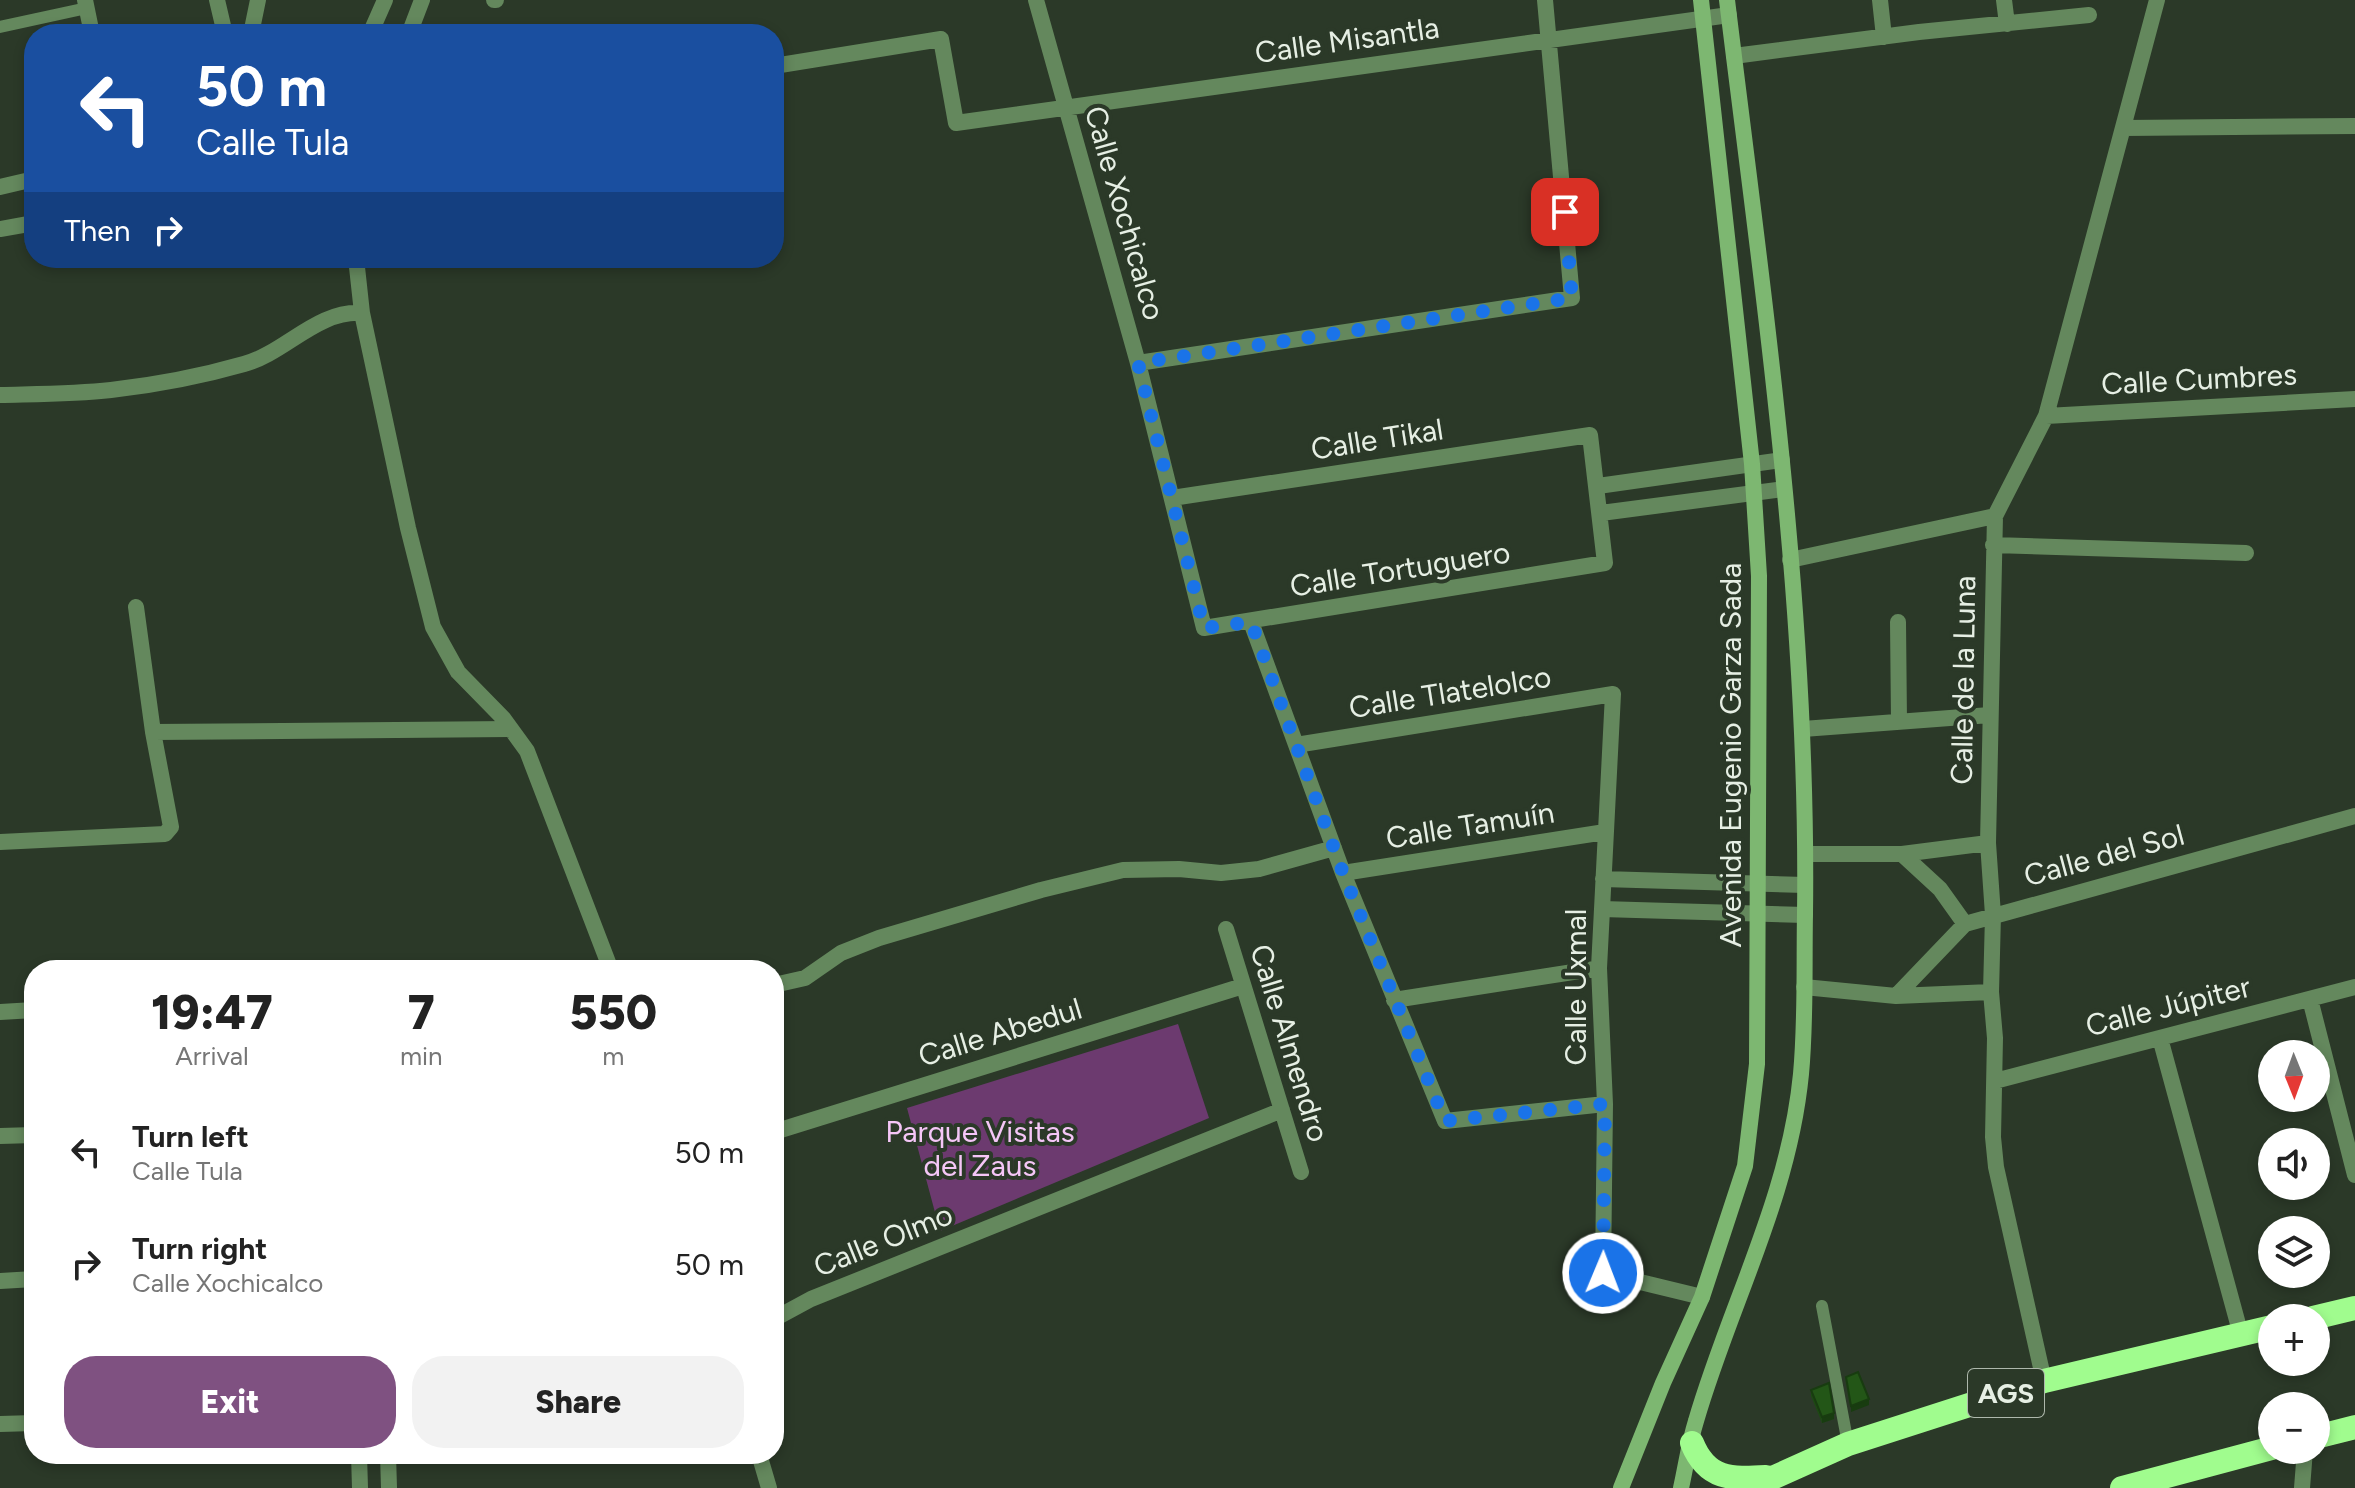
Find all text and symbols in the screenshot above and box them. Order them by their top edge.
street label: Calle Misantla [1253,9,1441,71]
text: 50 m [196,53,327,120]
icon: left [64,56,168,160]
street label: Calle Xochicalco [1077,102,1173,324]
text: Calle Tula [196,121,349,164]
pin [1531,178,1599,246]
icon: arrive [1543,190,1587,234]
icon: right [146,208,190,252]
text: Then [64,212,130,249]
street label: Calle Cumbres [2100,355,2298,403]
street label: Calle Tikal [1308,410,1446,468]
street label: Calle Tortuguero [1287,533,1513,605]
street label: Avenida Eugenio Garza Sada [1712,563,1749,947]
street label: Calle de la Luna [1943,575,1983,785]
street label: Calle Tlatelolco [1346,658,1554,726]
street label: Calle Tamuín [1383,793,1557,857]
street label: Calle del Sol [2020,816,2188,894]
street label: Calle Uxmal [1557,909,1594,1065]
street label: Calle Almendro [1242,940,1338,1146]
street label: Calle Júpiter [2082,968,2254,1044]
text: 19:47 [151,983,273,1041]
text: 7 [408,983,435,1041]
text: 550 [570,983,657,1041]
street label: Calle Abedul [914,990,1086,1074]
text: Arrival [175,1040,249,1072]
text: min [400,1040,443,1072]
text: m [602,1040,624,1072]
north arrow [2258,1040,2330,1112]
map controls [2258,1040,2330,1464]
park label: Parque Visitas del Zaus [885,1113,1075,1184]
text: Turn left [132,1118,249,1155]
button: sound [2258,1128,2330,1200]
icon: left [64,1130,108,1174]
text: 50 m [675,1134,744,1171]
text: Calle Tula [132,1155,243,1187]
street label: Calle Olmo [808,1195,958,1285]
button: layers [2258,1216,2330,1288]
text: Turn right [132,1230,267,1267]
position arrow [1561,1231,1645,1315]
icon: right [64,1242,108,1286]
text: 50 m [675,1246,744,1283]
text: Calle Xochicalco [132,1267,323,1299]
button: + [2258,1304,2330,1376]
button: Exit [64,1356,396,1448]
button: Share [412,1356,744,1448]
road number: AGS [1968,1369,2044,1417]
button: − [2258,1392,2330,1464]

